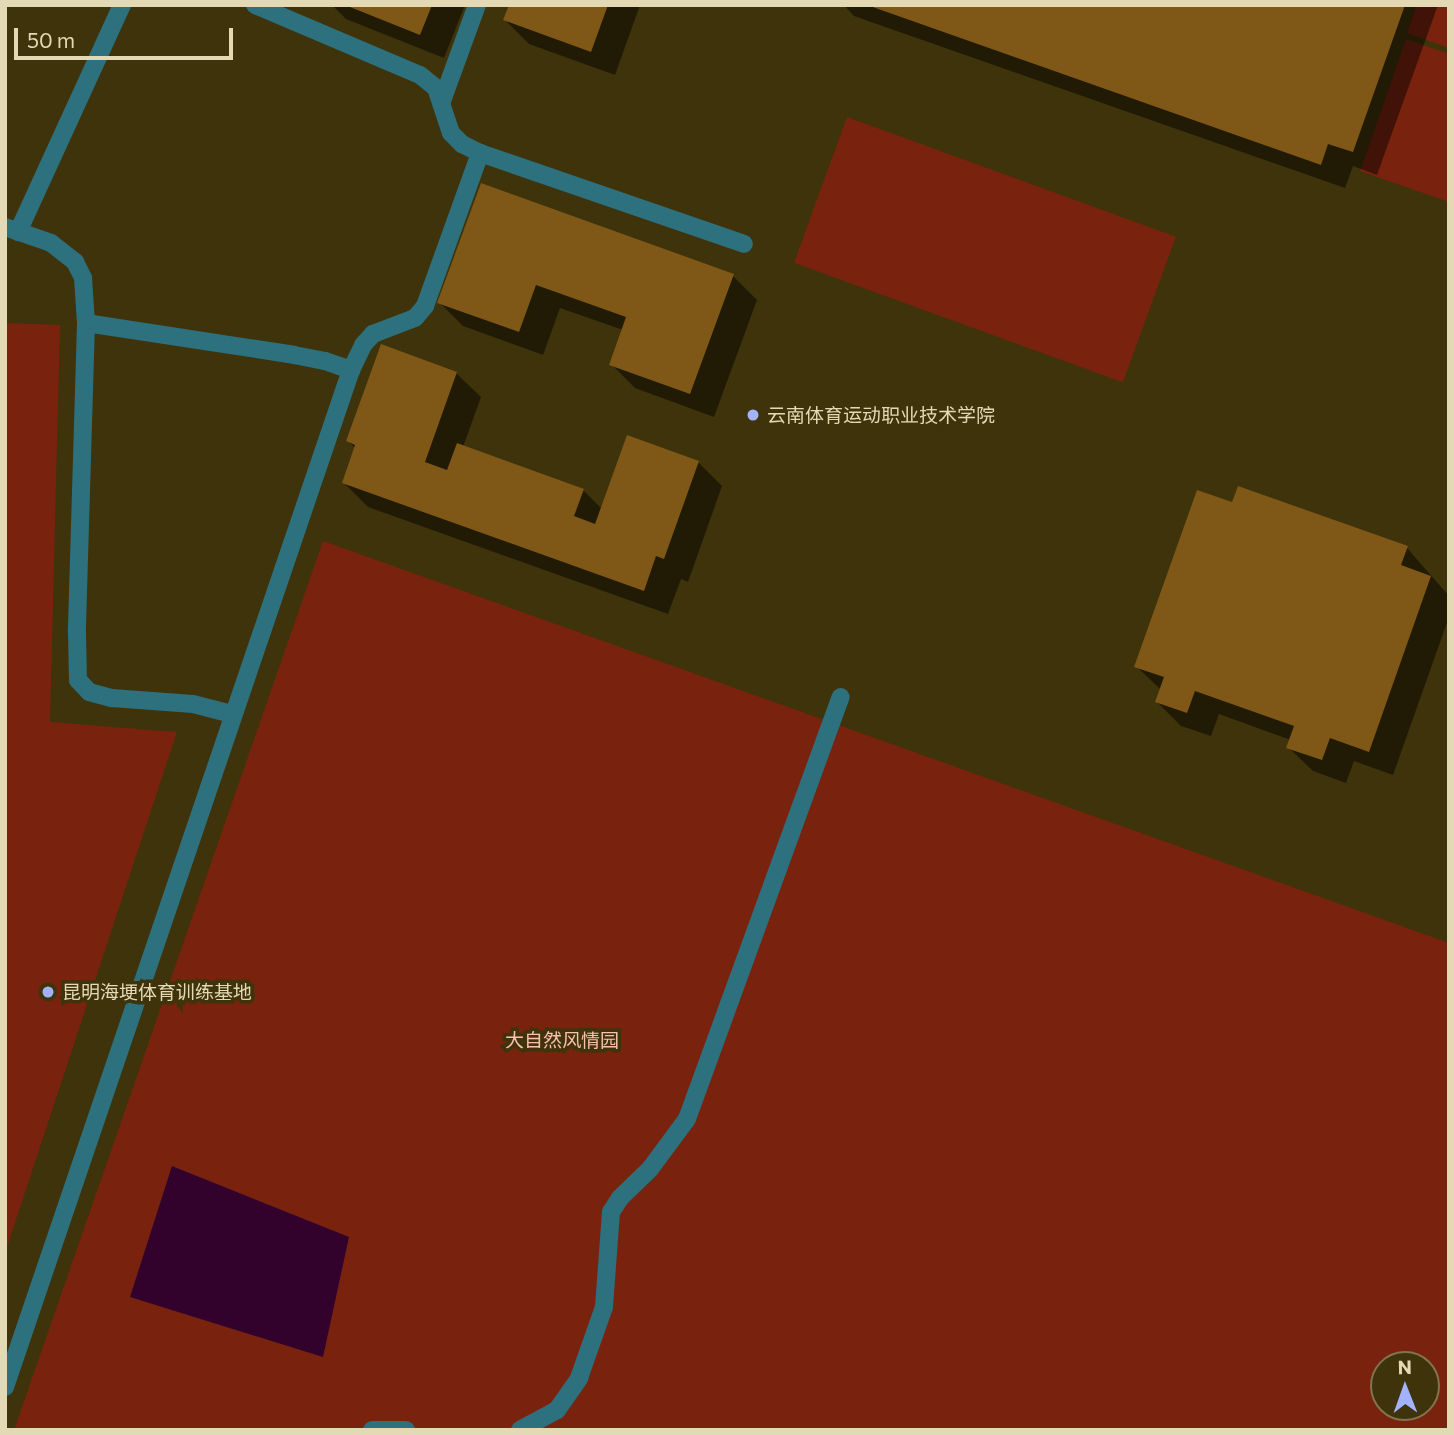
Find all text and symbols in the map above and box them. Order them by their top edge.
scale bar [18,14,236,58]
text: 50 m [27,27,75,52]
place label: 云南体育运动职业技术学院 [767,404,995,426]
marker: 云南体育运动职业技术学院 [745,407,761,423]
place label: 昆明海埂体育训练基地 [62,981,252,1003]
marker: 昆明海埂体育训练基地 [40,984,56,1000]
park label: 大自然风情园 [505,1029,619,1051]
north arrow [1370,1351,1440,1421]
text: N [1397,1355,1412,1378]

